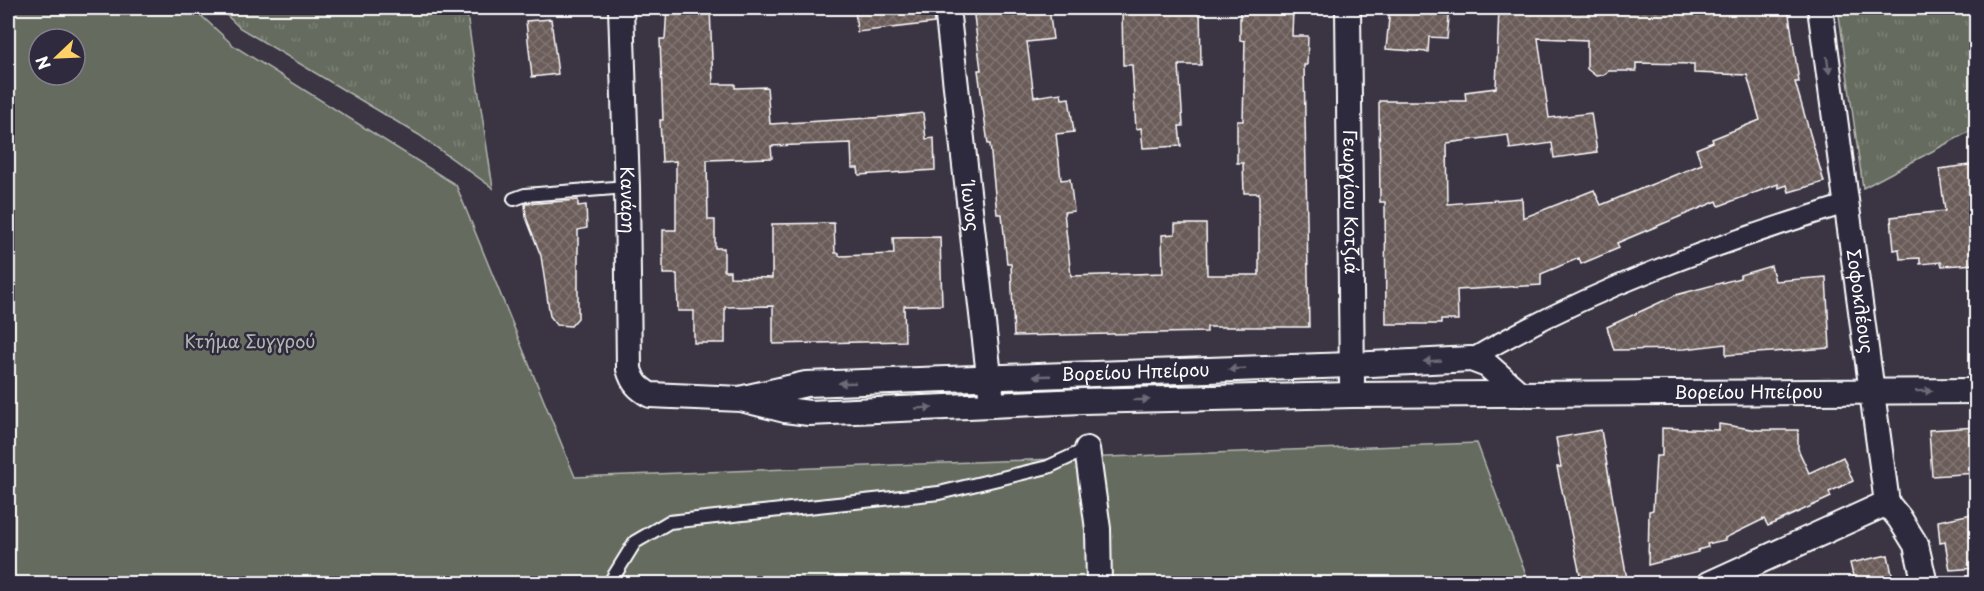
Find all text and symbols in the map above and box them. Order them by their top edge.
north arrow [27,27,87,87]
text: N [29,53,56,74]
one-way arrow [1823,56,1833,75]
street label: Γεωργίου Κοτζιά [1337,129,1366,275]
street label: Κανάρη [614,166,643,234]
street label: Ίωνος [955,179,987,233]
street label: Σοφοκλέους [1841,247,1882,355]
park label: Κτήμα Συγγρού [185,327,315,354]
street label: Βορείου Ηπείρου [1060,355,1210,387]
one-way arrow [1422,357,1441,366]
one-way arrow [1227,365,1246,374]
one-way arrow [1032,372,1051,381]
street label: Βορείου Ηπείρου [1674,377,1823,405]
one-way arrow [838,378,857,388]
one-way arrow [1915,386,1934,396]
one-way arrow [1131,395,1150,405]
one-way arrow [915,403,934,412]

